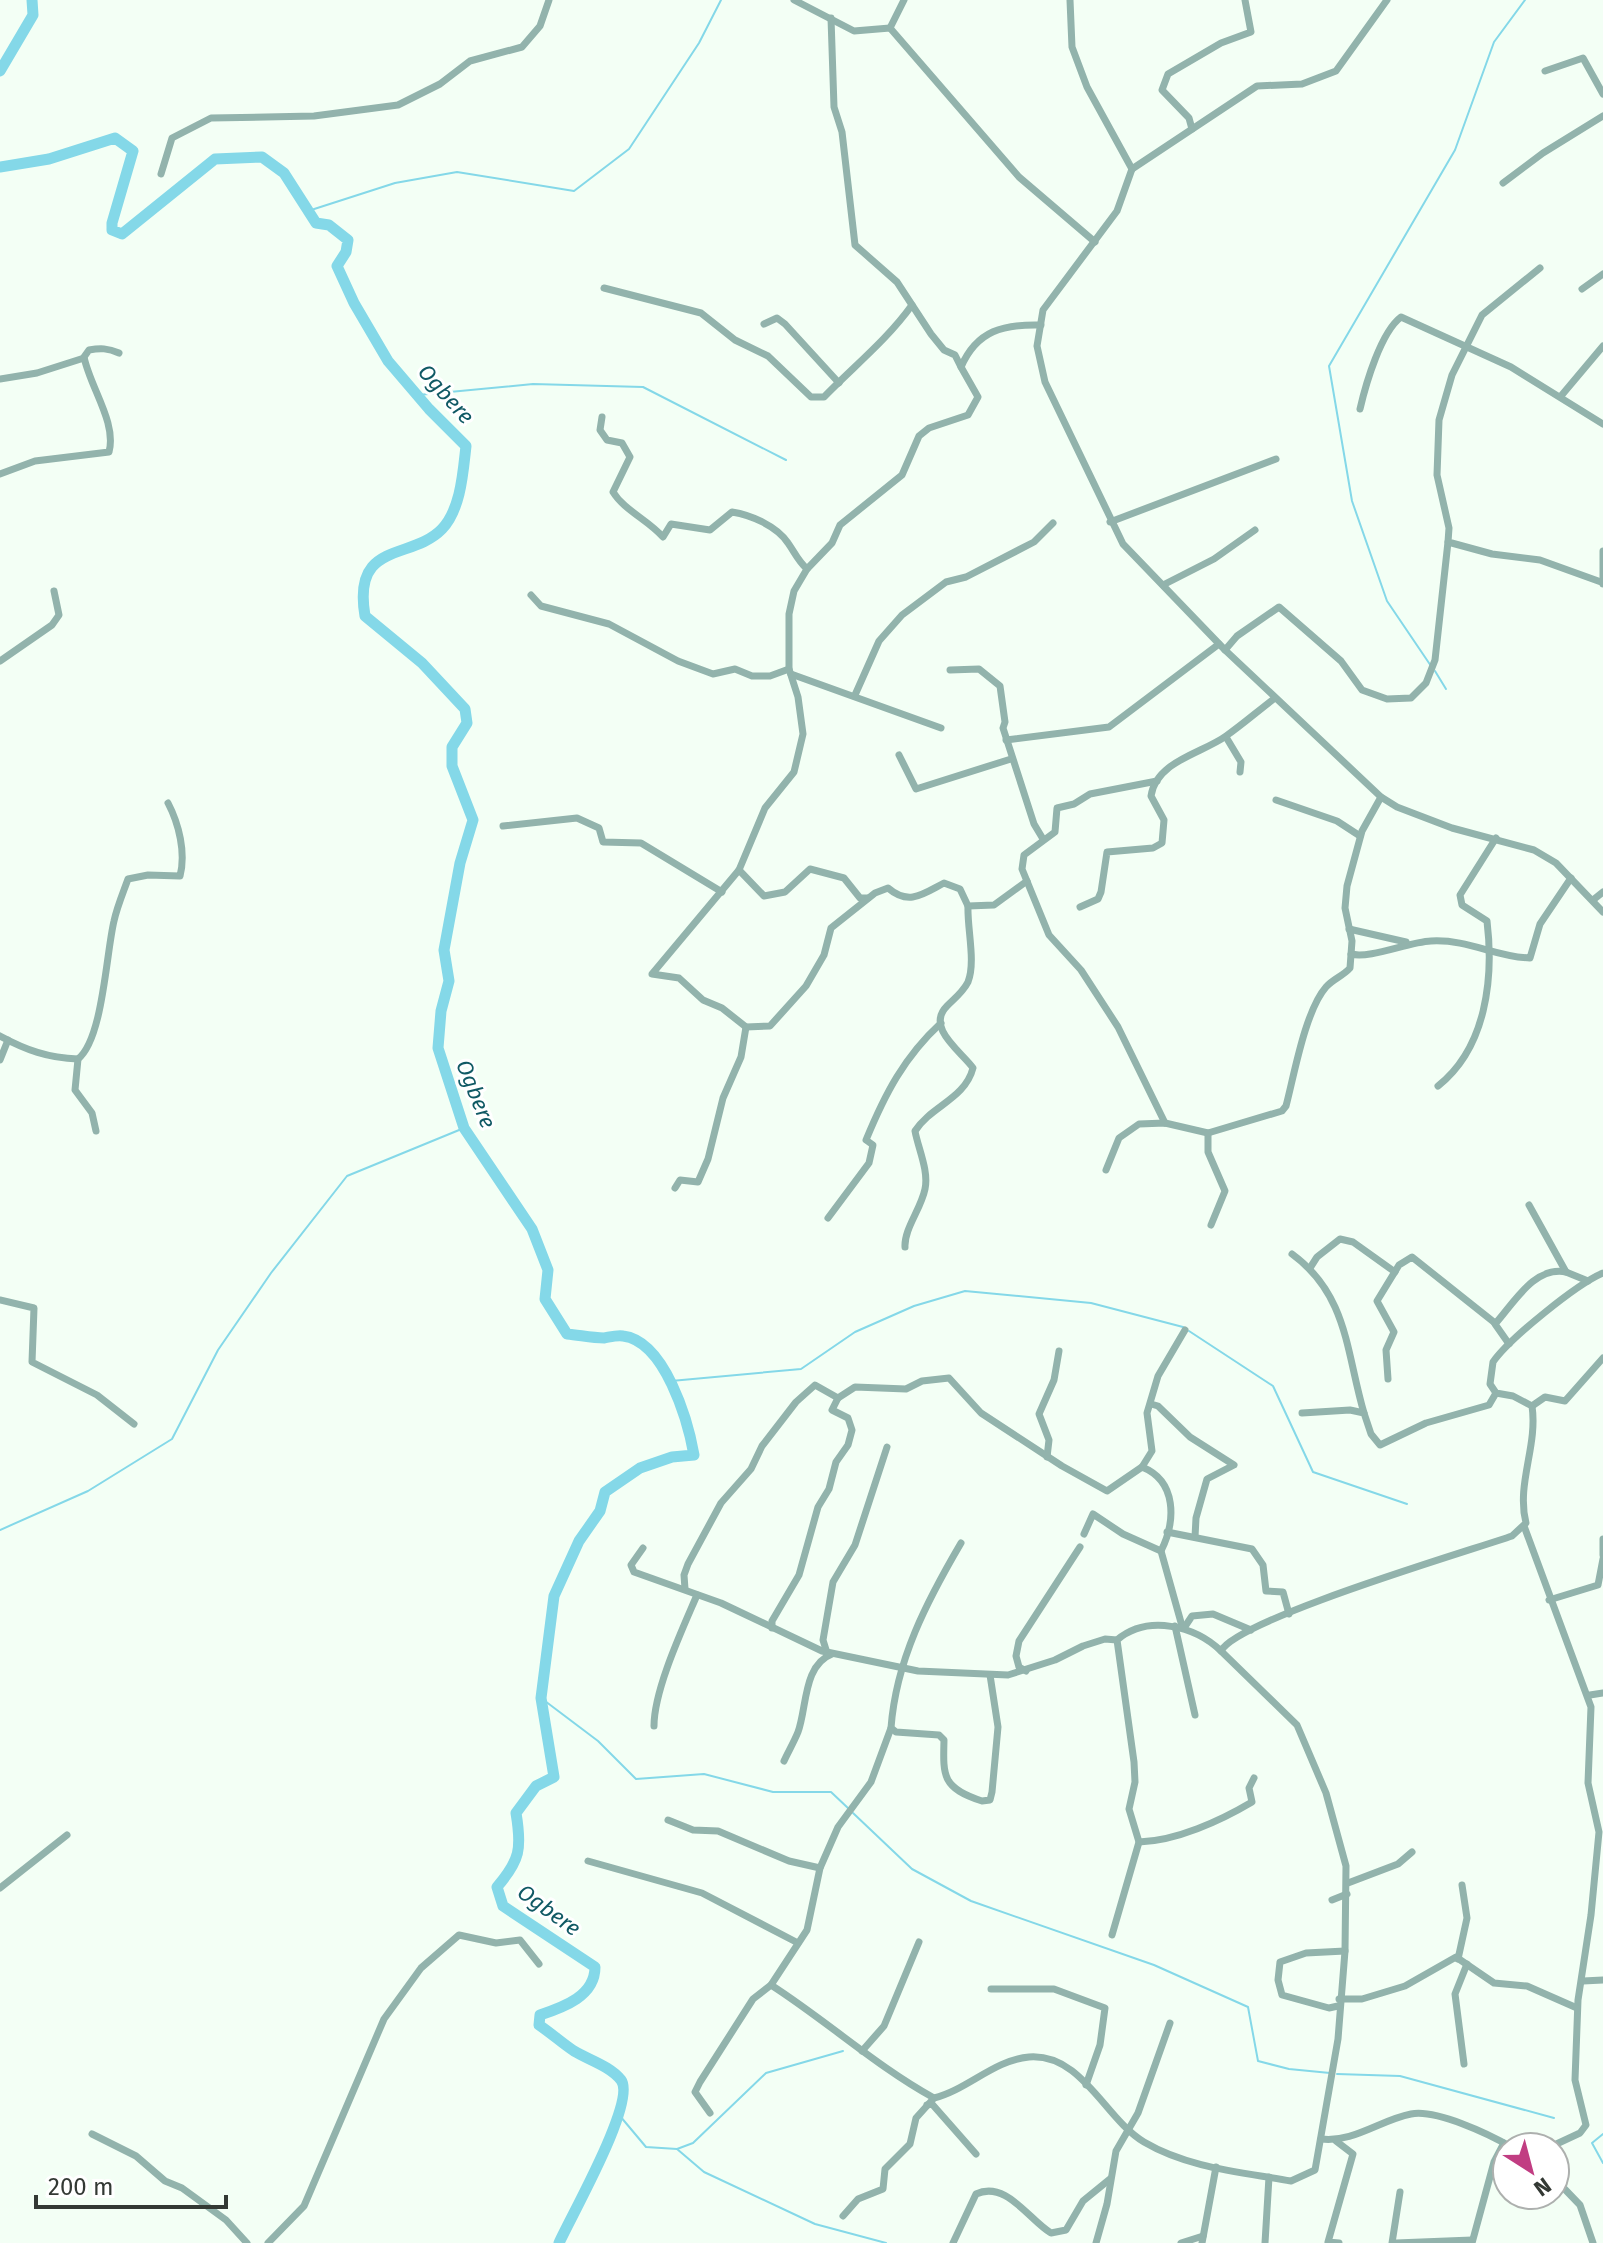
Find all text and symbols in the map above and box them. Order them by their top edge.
water label: Ogbere [412,359,480,429]
water label: Ogbere [450,1056,502,1132]
water label: Ogbere [512,1878,586,1942]
north arrow [1491,2131,1571,2211]
scale bar [36,2159,226,2209]
text: N [1529,2172,1556,2202]
text: 200 m [48,2173,114,2201]

